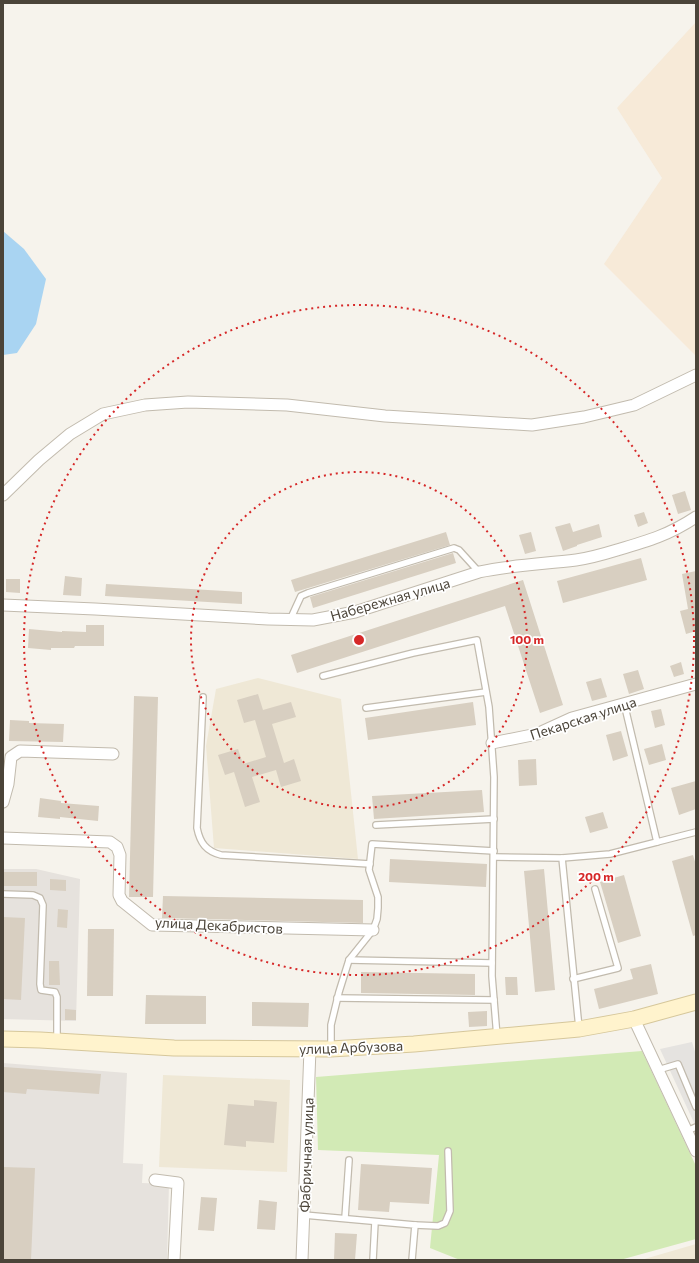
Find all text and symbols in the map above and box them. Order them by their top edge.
street label: Набережная улица [328,574,452,624]
text: 100 m [510,632,544,646]
centre of rings [352,633,366,647]
street label: Пекарская улица [528,693,638,743]
text: 200 m [578,869,614,883]
street label: улица Декабристов [155,913,283,937]
street label: улица Арбузова [299,1037,403,1057]
street label: Фабричная улица [295,1097,317,1213]

